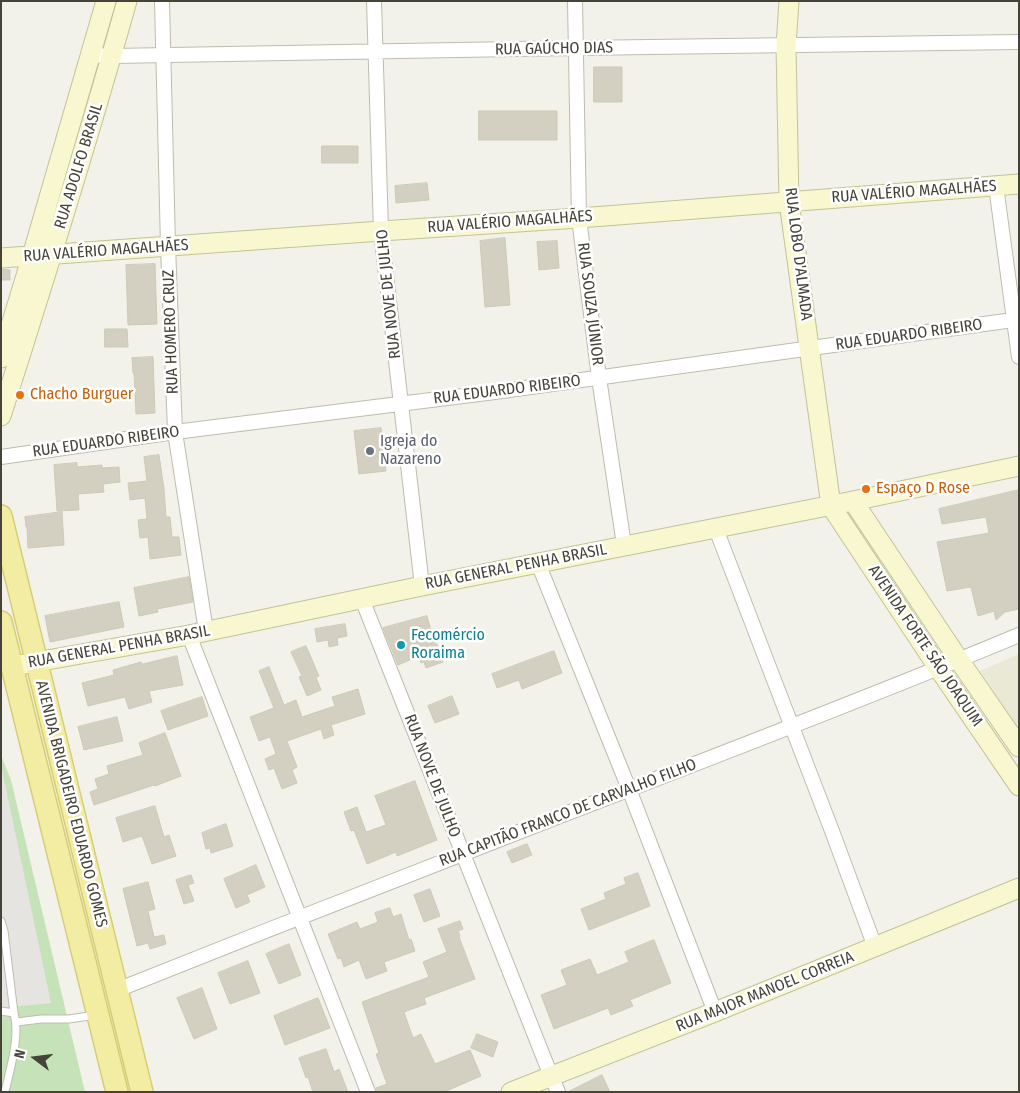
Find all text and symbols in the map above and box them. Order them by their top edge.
street label: RUA GAÚCHO DIAS [495,38,613,60]
street label: RUA ADOLFO BRASIL [51,101,107,231]
street label: RUA VALÉRIO MAGALHÃES [831,177,997,207]
street label: RUA LOBO D'ALMADA [780,186,816,322]
street label: RUA VALÉRIO MAGALHÃES [427,207,593,237]
street label: RUA NOVE DE JULHO [373,228,405,360]
street label: RUA VALÉRIO MAGALHÃES [23,236,189,266]
street label: RUA SOUZA JÚNIOR [573,242,607,366]
street label: RUA HOMERO CRUZ [159,269,183,395]
street label: RUA EDUARDO RIBEIRO [834,315,984,355]
street label: RUA EDUARDO RIBEIRO [432,371,582,409]
place label: Chacho Burguer [30,385,133,405]
marker: Chacho Burguer [14,389,26,401]
street label: RUA EDUARDO RIBEIRO [31,422,181,462]
place label: Igreja do Nazareno [380,432,441,470]
marker: Igreja do Nazareno [364,445,376,457]
place label: Espaço D Rose [876,479,970,499]
marker: Espaço D Rose [860,483,872,495]
street label: RUA GENERAL PENHA BRASIL [424,540,608,594]
street label: AVENIDA FORTE SÃO JOAQUIM [864,562,986,730]
street label: RUA GENERAL PENHA BRASIL [27,622,211,672]
place label: Fecomércio Roraima [411,626,485,664]
marker: Fecomércio Roraima [395,639,407,651]
street label: AVENIDA BRIGADEIRO EDUARDO GOMES [31,679,111,929]
street label: RUA NOVE DE JULHO [400,712,464,840]
street label: RUA CAPITÃO FRANCO DE CARVALHO FILHO [437,755,699,871]
street label: RUA MAJOR MANOEL CORREIA [673,948,857,1036]
north arrow [10,1033,60,1083]
text: N [11,1048,29,1060]

